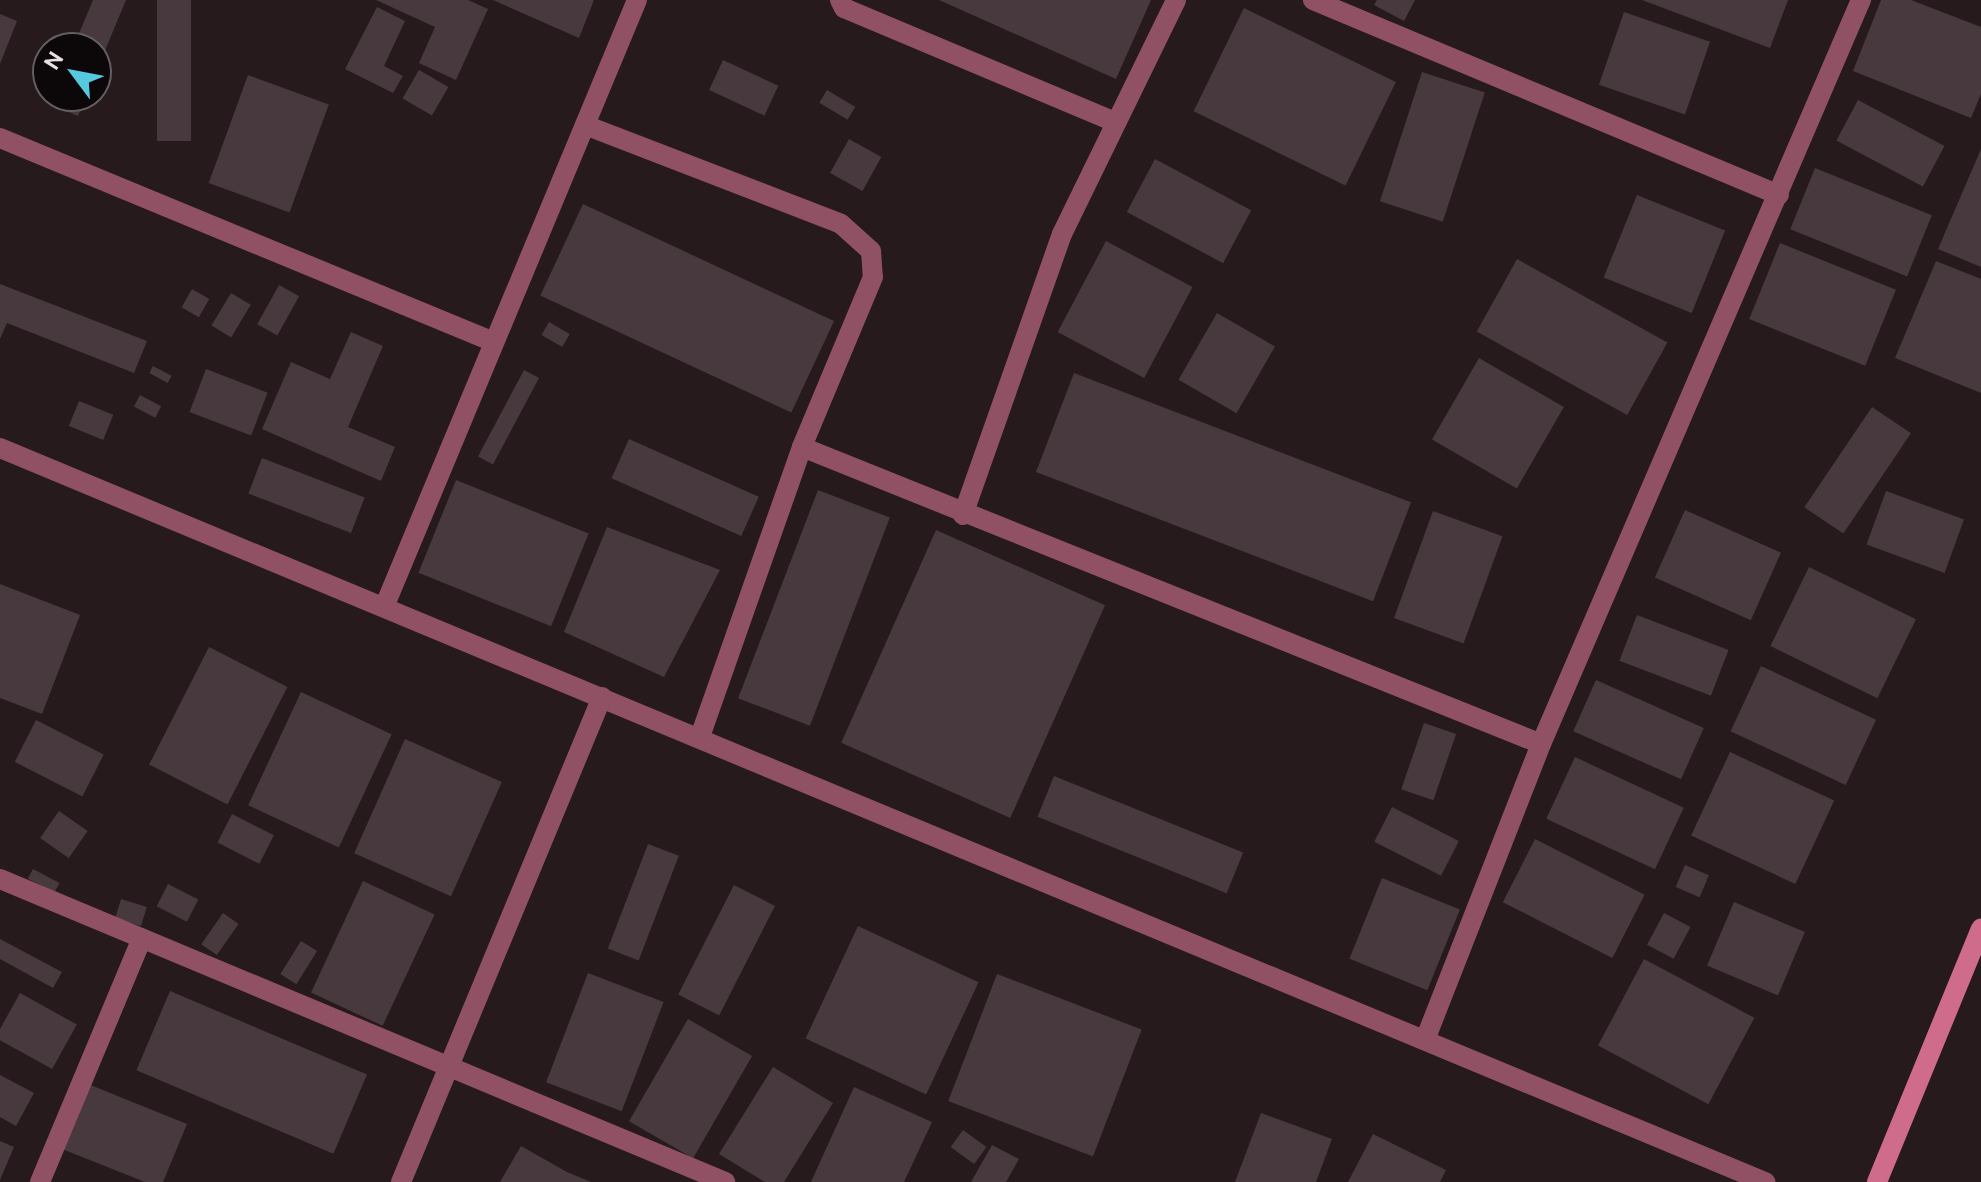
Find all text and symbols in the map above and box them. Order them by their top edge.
north arrow [32,32,112,112]
text: N [38,46,68,74]

